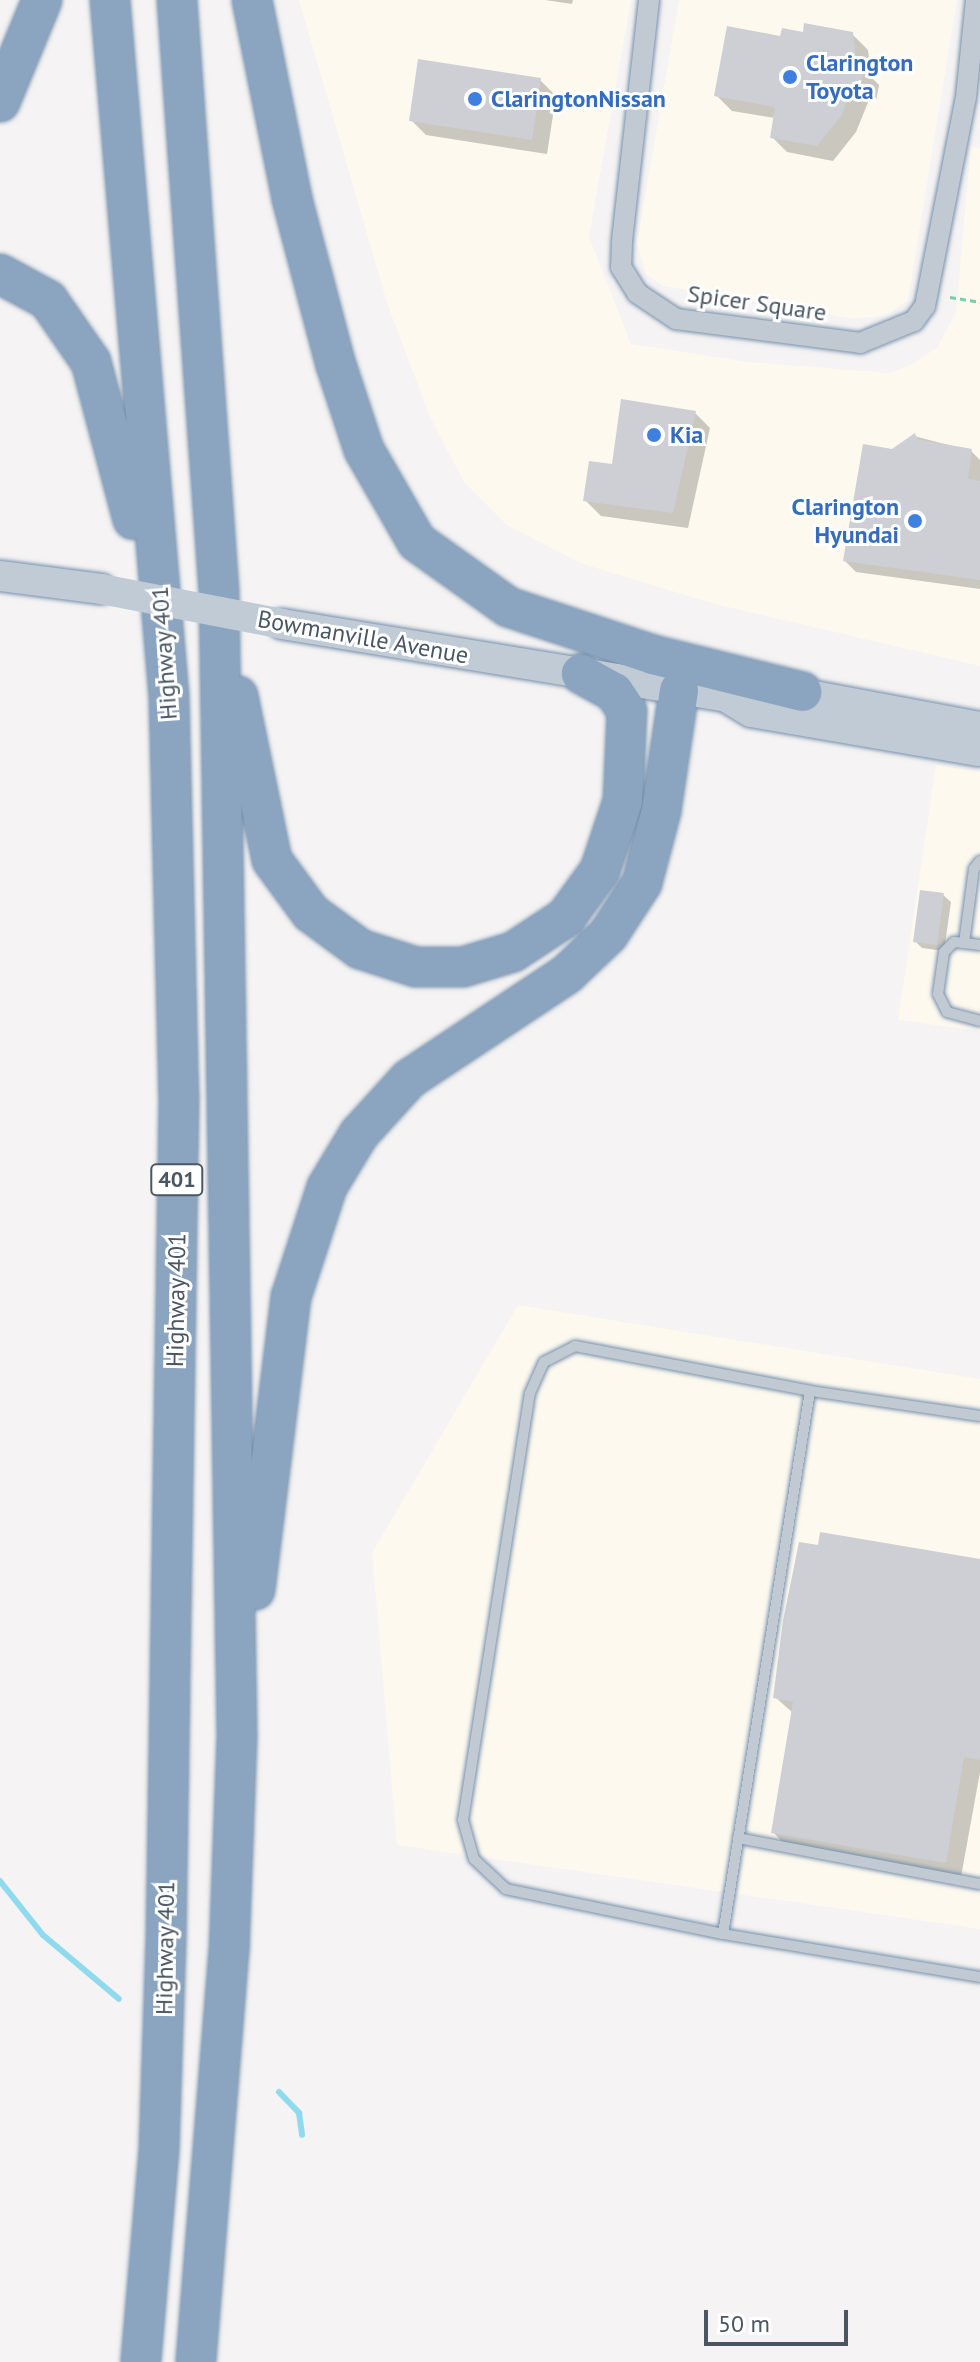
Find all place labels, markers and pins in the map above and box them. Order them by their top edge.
place label: Clarington Toyota [806,49,913,105]
marker: Clarington Toyota [781,68,799,86]
place label: ClaringtonNissan [491,85,666,113]
marker: ClaringtonNissan [466,90,484,108]
place label: Kia [670,421,703,449]
marker: Kia [645,426,663,444]
place label: Clarington Hyundai [792,493,899,549]
marker: Clarington Hyundai [906,512,924,530]

